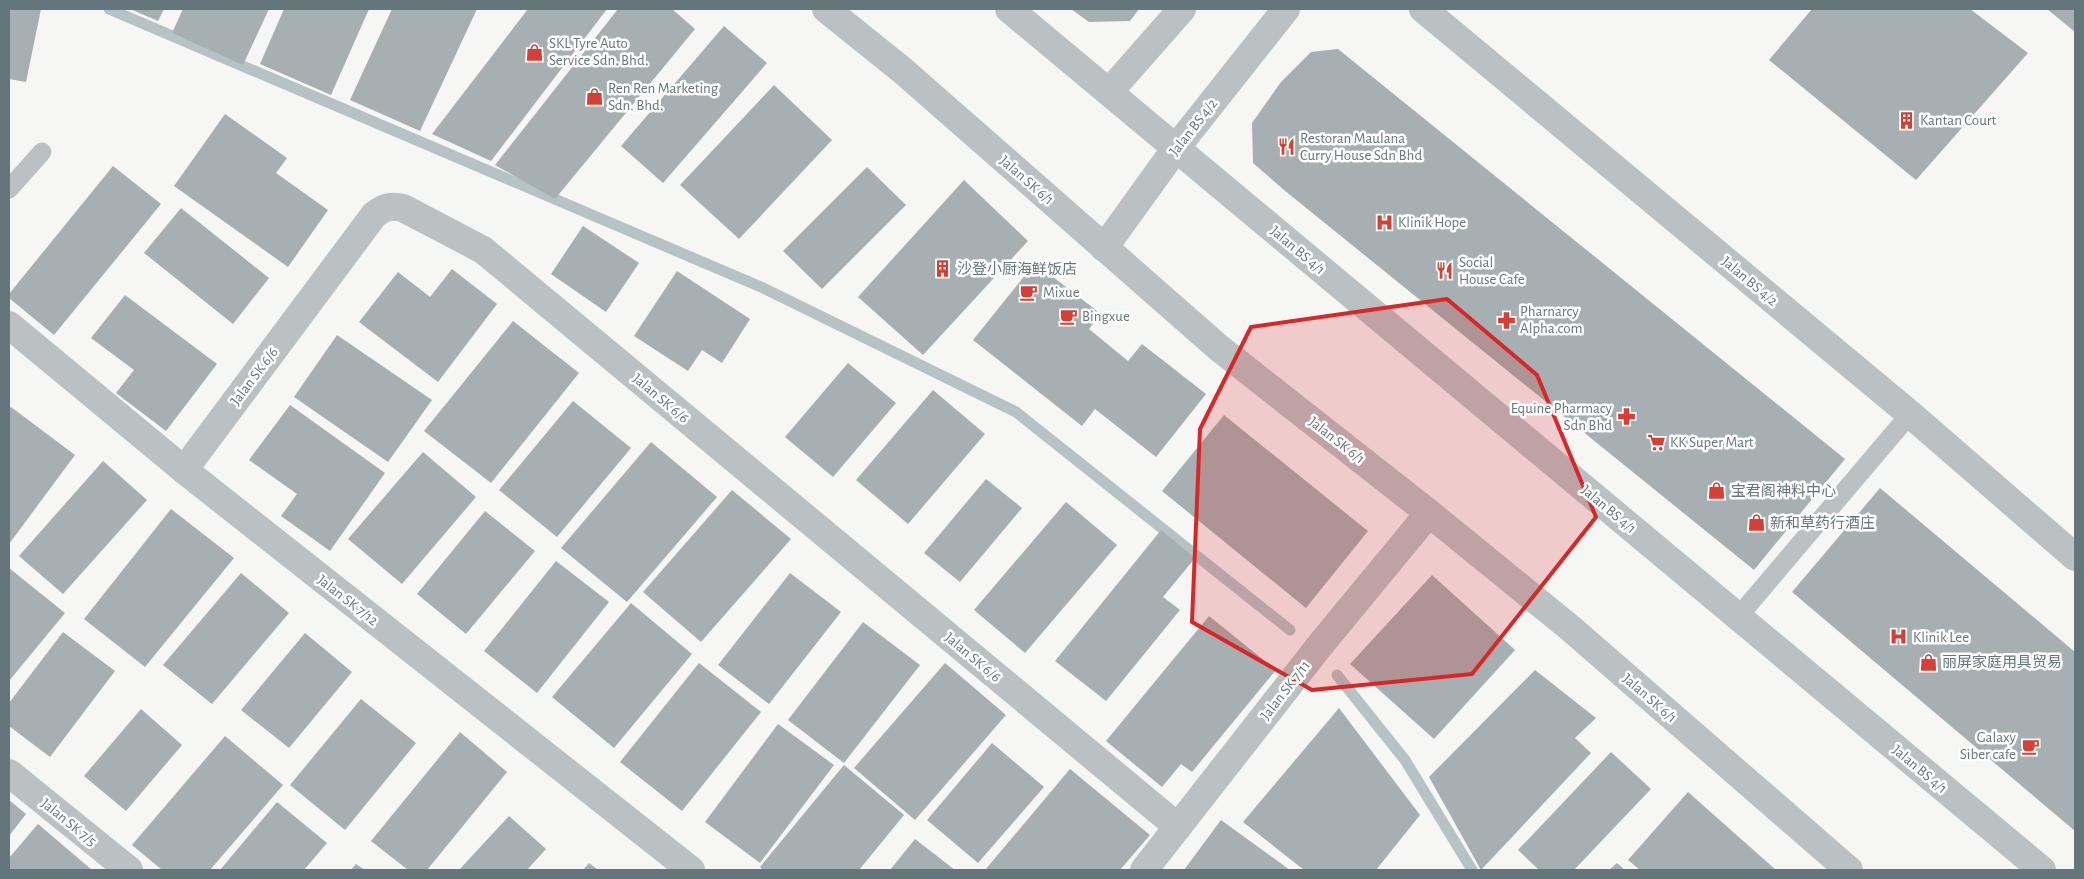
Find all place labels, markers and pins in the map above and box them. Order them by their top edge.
place label: SKL Tyre Auto Service Sdn. Bhd. [549,36,648,68]
shop icon: SKL Tyre Auto Service Sdn. Bhd. [525,42,545,62]
place label: Ren Ren Marketing Sdn. Bhd. [608,81,719,113]
shop icon: Ren Ren Marketing Sdn. Bhd. [584,87,604,107]
building icon: Kantan Court [1896,110,1916,130]
place label: Kantan Court [1920,113,1997,128]
place label: Restoran Maulana Curry House Sdn Bhd [1300,131,1422,163]
restaurant icon: Restoran Maulana Curry House Sdn Bhd [1276,137,1296,157]
hospital icon: Klinik Hope [1374,212,1394,232]
place label: Klinik Hope [1398,215,1466,230]
place label: Social House Cafe [1459,255,1525,287]
building icon: 沙登小厨海鲜饭店 [933,259,953,279]
place label: 沙登小厨海鲜饭店 [957,261,1077,277]
restaurant icon: Social House Cafe [1435,261,1455,281]
cafe icon: Mixue [1019,282,1039,302]
place label: Mixue [1043,285,1080,300]
place label: Pharnarcy Alpha.com [1520,304,1582,336]
cafe icon: Bingxue [1058,306,1078,326]
place label: Bingxue [1082,309,1130,324]
pharmacy icon: Pharnarcy Alpha.com [1496,310,1516,330]
place label: Equine Pharmacy Sdn Bhd [1511,401,1613,433]
pharmacy icon: Equine Pharmacy Sdn Bhd [1616,407,1636,427]
supermarket icon: KK Super Mart [1646,432,1666,452]
place label: KK Super Mart [1670,435,1754,450]
shop icon: 宝君阁神料中心 [1707,481,1727,501]
place label: 宝君阁神料中心 [1731,482,1836,499]
shop icon: 新和草药行酒庄 [1746,513,1766,533]
place label: 新和草药行酒庄 [1770,515,1875,531]
hospital icon: Klinik Lee [1889,627,1909,647]
place label: Klinik Lee [1913,630,1969,645]
shop icon: 丽屏家庭用具贸易 [1918,652,1938,672]
place label: 丽屏家庭用具贸易 [1942,654,2062,670]
place label: Galaxy Siber cafe [1960,730,2017,762]
cafe icon: Galaxy Siber cafe [2020,736,2040,756]

